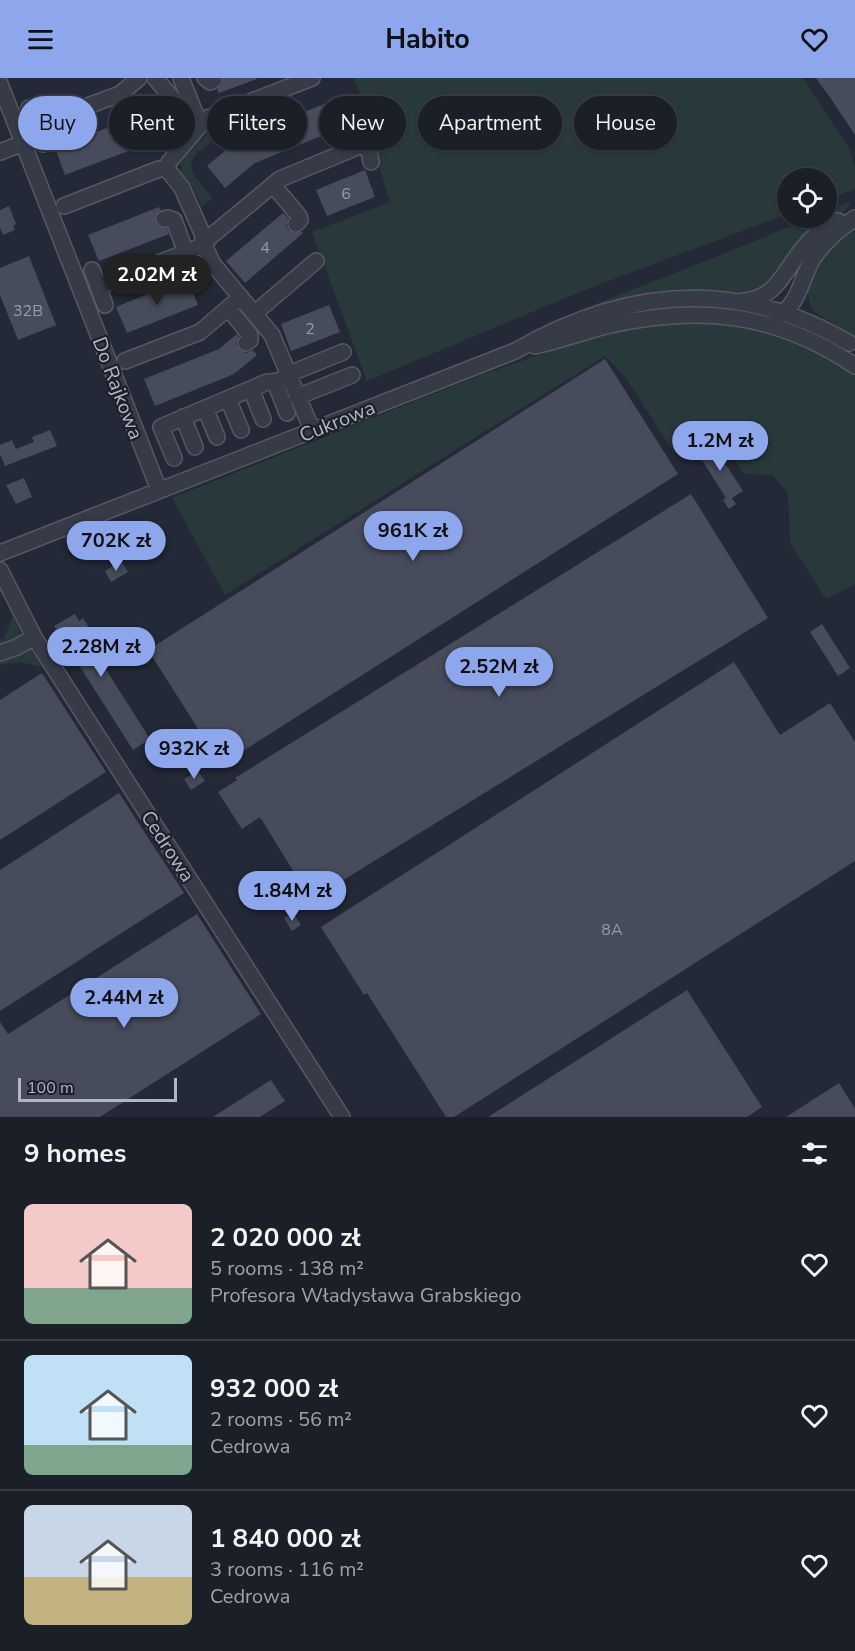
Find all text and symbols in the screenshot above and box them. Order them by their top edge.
text: Habito [385,21,470,58]
icon: menu [24,23,57,56]
icon: heart [798,23,831,56]
chip: Buy [18,96,97,150]
chip: Rent [109,96,195,150]
chip: Filters [207,96,307,150]
chip: New [319,96,406,150]
chip: Apartment [418,96,562,150]
chip: House [574,96,677,150]
map controls [777,168,837,228]
button: locate [777,168,837,228]
house number: 6 [341,183,351,205]
house number: 4 [260,237,270,259]
pin: 2.02M zł [95,255,219,306]
text: 2.02M zł [117,261,197,288]
house number: 32B [13,300,43,322]
house number: 2 [305,318,315,340]
street label: Do Rajkowa [86,333,149,443]
street label: Cukrowa [295,394,379,449]
pin: 1.2M zł [665,421,775,472]
text: 1.2M zł [686,427,754,454]
pin: 961K zł [358,511,468,562]
text: 961K zł [378,517,448,544]
pin: 702K zł [61,521,171,572]
text: 702K zł [81,527,151,554]
pin: 2.28M zł [39,627,163,678]
text: 2.28M zł [61,633,141,660]
pin: 2.52M zł [437,647,561,698]
text: 2.52M zł [459,653,539,680]
pin: 932K zł [139,729,249,780]
text: 932K zł [159,735,229,762]
street label: Cedrowa [134,805,201,887]
pin: 1.84M zł [230,871,354,922]
text: 1.84M zł [252,877,332,904]
house number: 8A [601,919,623,941]
pin: 2.44M zł [62,978,186,1029]
text: 2.44M zł [84,984,164,1011]
scale bar [18,1075,177,1103]
text: 100 m [27,1077,74,1099]
text: 9 homes [24,1136,126,1171]
icon: filters [798,1137,831,1170]
text: 2 020 000 zł [210,1220,361,1255]
icon: home [72,1228,144,1300]
icon: heart [798,1248,831,1281]
text: 5 rooms · 138 m² [210,1255,364,1282]
text: Profesora Władysława Grabskiego [210,1282,521,1309]
text: 932 000 zł [210,1371,338,1406]
icon: home [72,1379,144,1451]
icon: heart [798,1399,831,1432]
text: 2 rooms · 56 m² [210,1406,352,1433]
text: Cedrowa [210,1433,290,1460]
text: 1 840 000 zł [210,1521,361,1556]
icon: home [72,1529,144,1601]
icon: heart [798,1549,831,1582]
text: 3 rooms · 116 m² [210,1556,364,1583]
text: Cedrowa [210,1583,290,1610]

